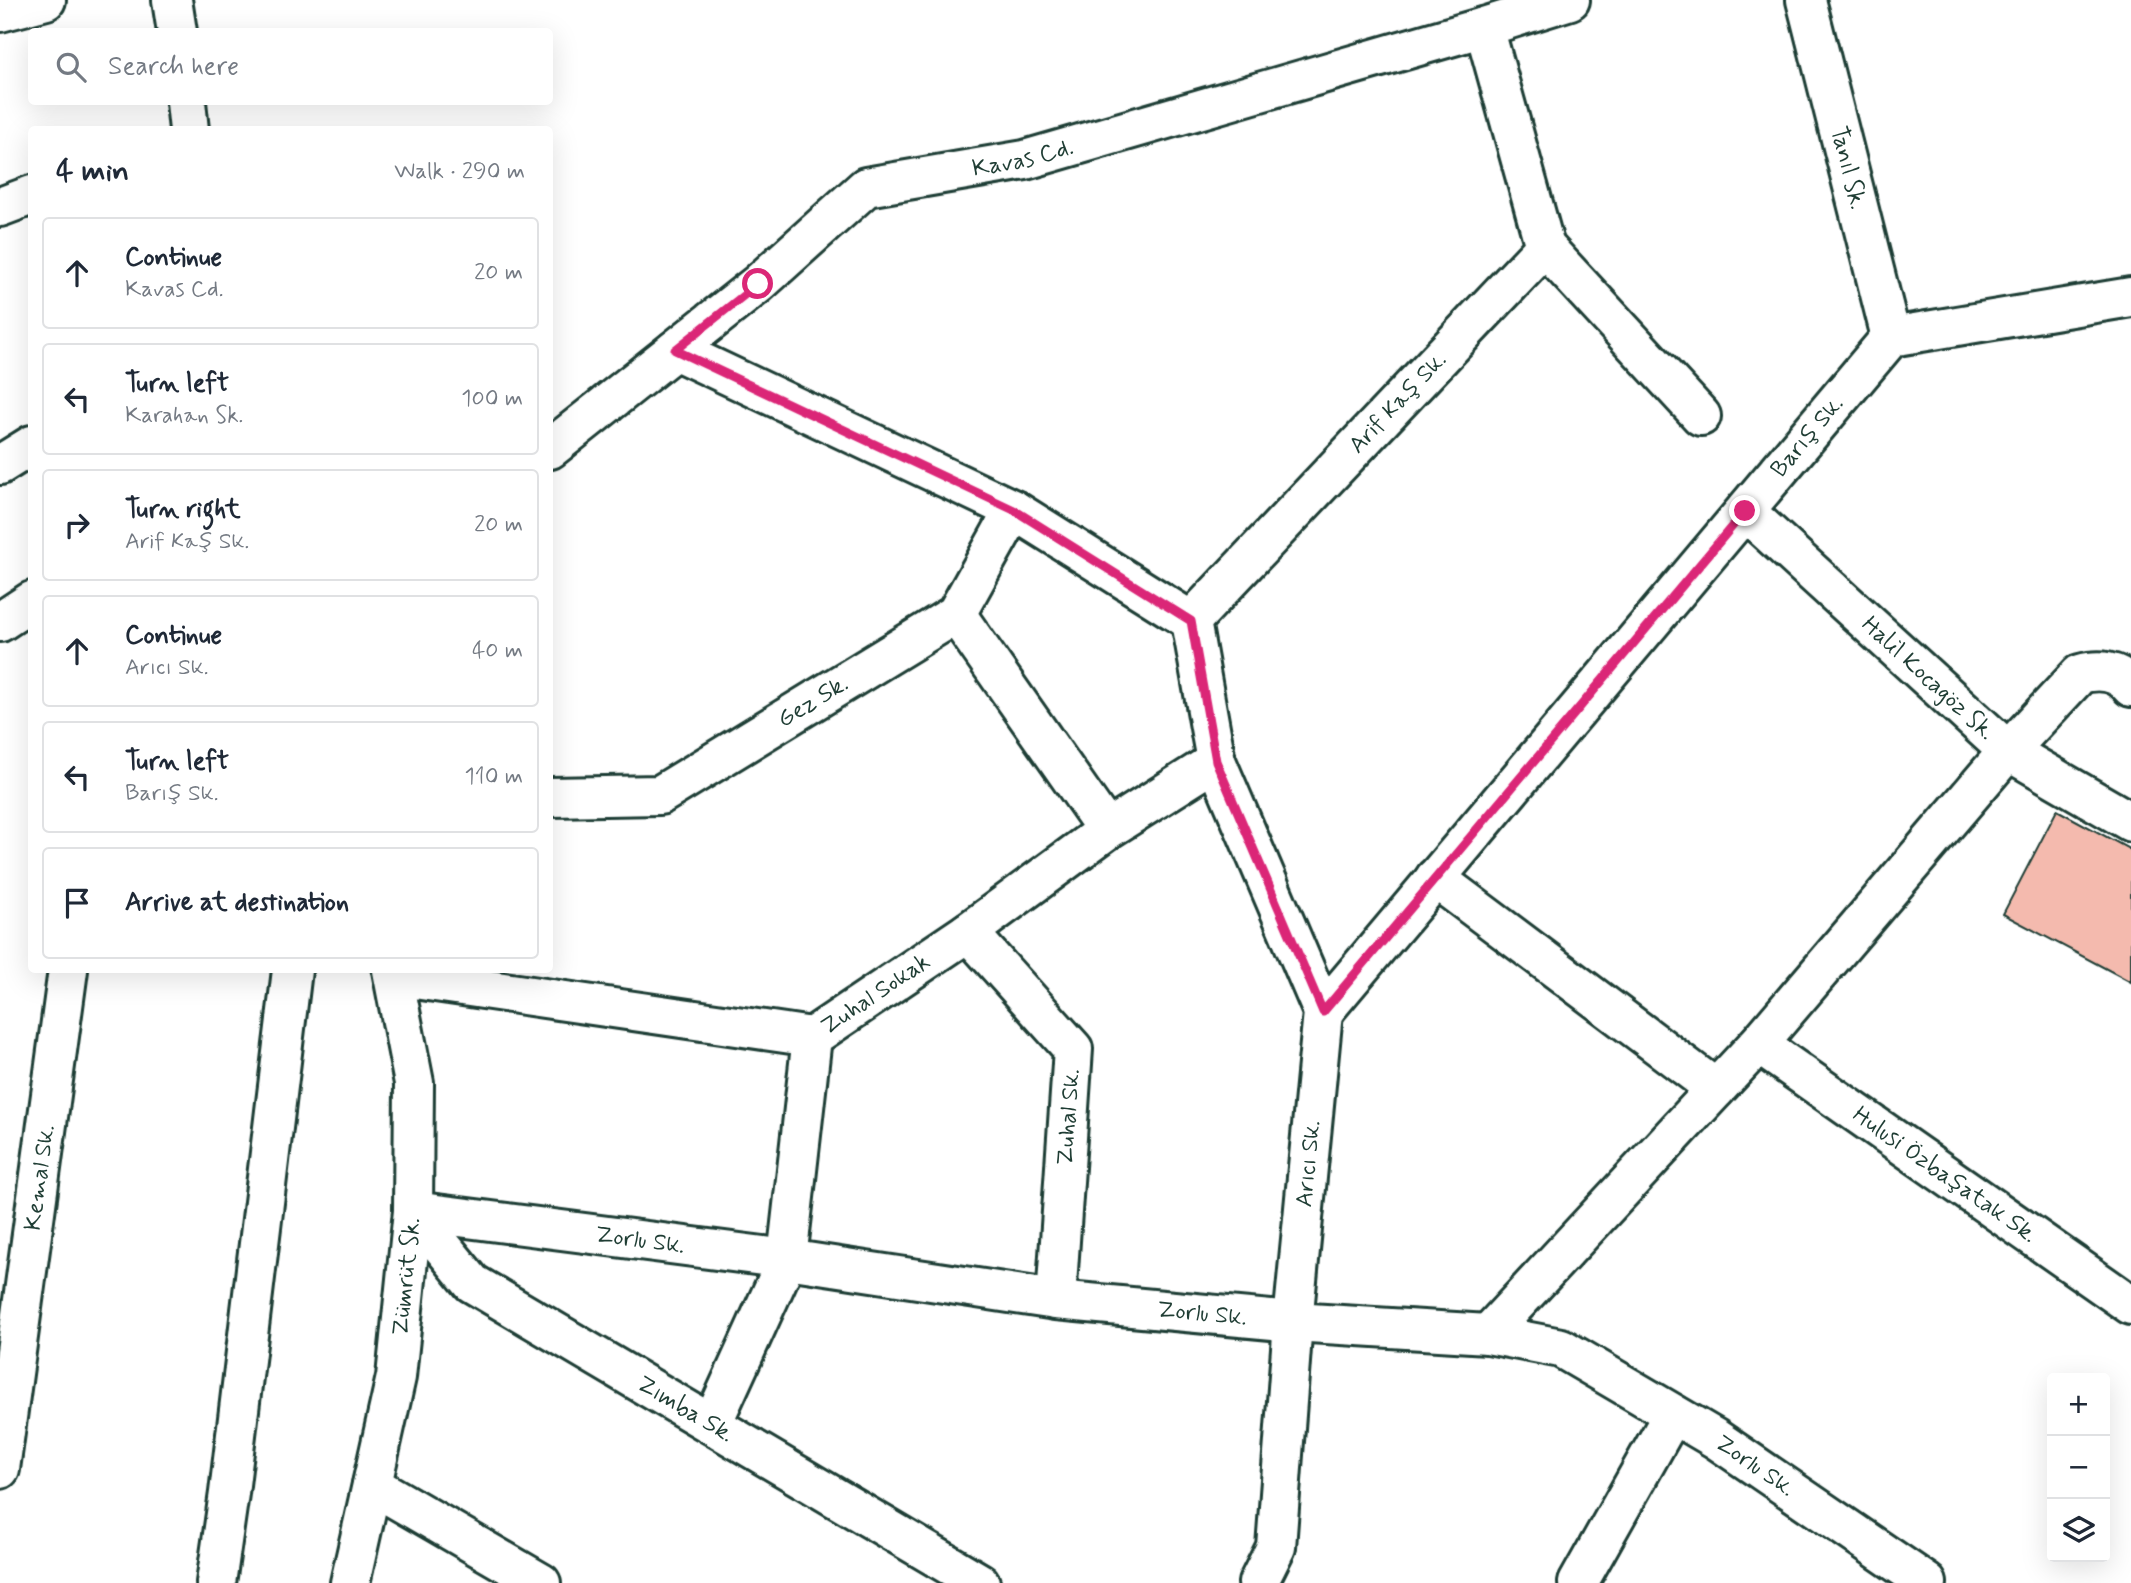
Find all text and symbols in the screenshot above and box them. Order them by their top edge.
search box [28,28,553,105]
icon: search [52,48,90,86]
text: Search here [108,50,239,84]
street label: Tanıl Sk. [1823,123,1874,213]
street label: Kavas Cd. [970,131,1077,184]
text: 4 min [56,152,129,191]
text: Walk · 290 m [394,157,525,187]
text: Continue [125,241,222,275]
icon: ahead [58,254,96,292]
text: 20 m [474,258,523,288]
route start [742,268,773,299]
text: Kavas Cd. [125,275,223,305]
street label: Arif Kaş Sk. [1342,345,1453,460]
text: Turn left [125,367,229,401]
icon: left [58,380,96,418]
text: 100 m [461,384,523,414]
street label: Barış Sk. [1764,389,1850,484]
text: Karahan Sk. [125,401,243,431]
text: Turn right [125,493,241,527]
route end [1729,495,1760,526]
icon: right [58,506,96,544]
text: 20 m [474,510,523,540]
text: Arif Kaş Sk. [125,527,249,557]
street label: Halil Kocagöz Sk. [1855,609,2002,747]
text: Continue [125,619,222,653]
icon: ahead [58,632,96,670]
text: 40 m [472,636,523,666]
text: Arıcı Sk. [125,653,208,683]
street label: Gez Sk. [771,668,854,735]
text: Turn left [125,745,229,779]
icon: left [58,758,96,796]
text: 110 m [464,762,523,792]
text: Barış Sk. [125,779,219,809]
icon: arrive [58,884,96,922]
text: Arrive at destination [125,886,349,920]
street label: Zuhal Sokak [815,946,936,1042]
street label: Zuhal Sk. [1050,1068,1088,1166]
street label: Hulusi Özbaşatak Sk. [1846,1099,2043,1250]
street label: Arıcı Sk. [1289,1119,1328,1209]
street label: Kemal Sk. [17,1123,62,1233]
street label: Zümrüt Sk. [385,1216,428,1337]
street label: Zorlu Sk. [594,1219,687,1261]
street label: Zorlu Sk. [1156,1294,1248,1333]
street label: Zımba Sk. [631,1368,740,1450]
map controls [2047,1373,2110,1562]
button: + [2047,1373,2110,1436]
street label: Zorlu Sk. [1709,1428,1801,1504]
button: − [2047,1436,2110,1499]
button: layers [2047,1499,2110,1562]

